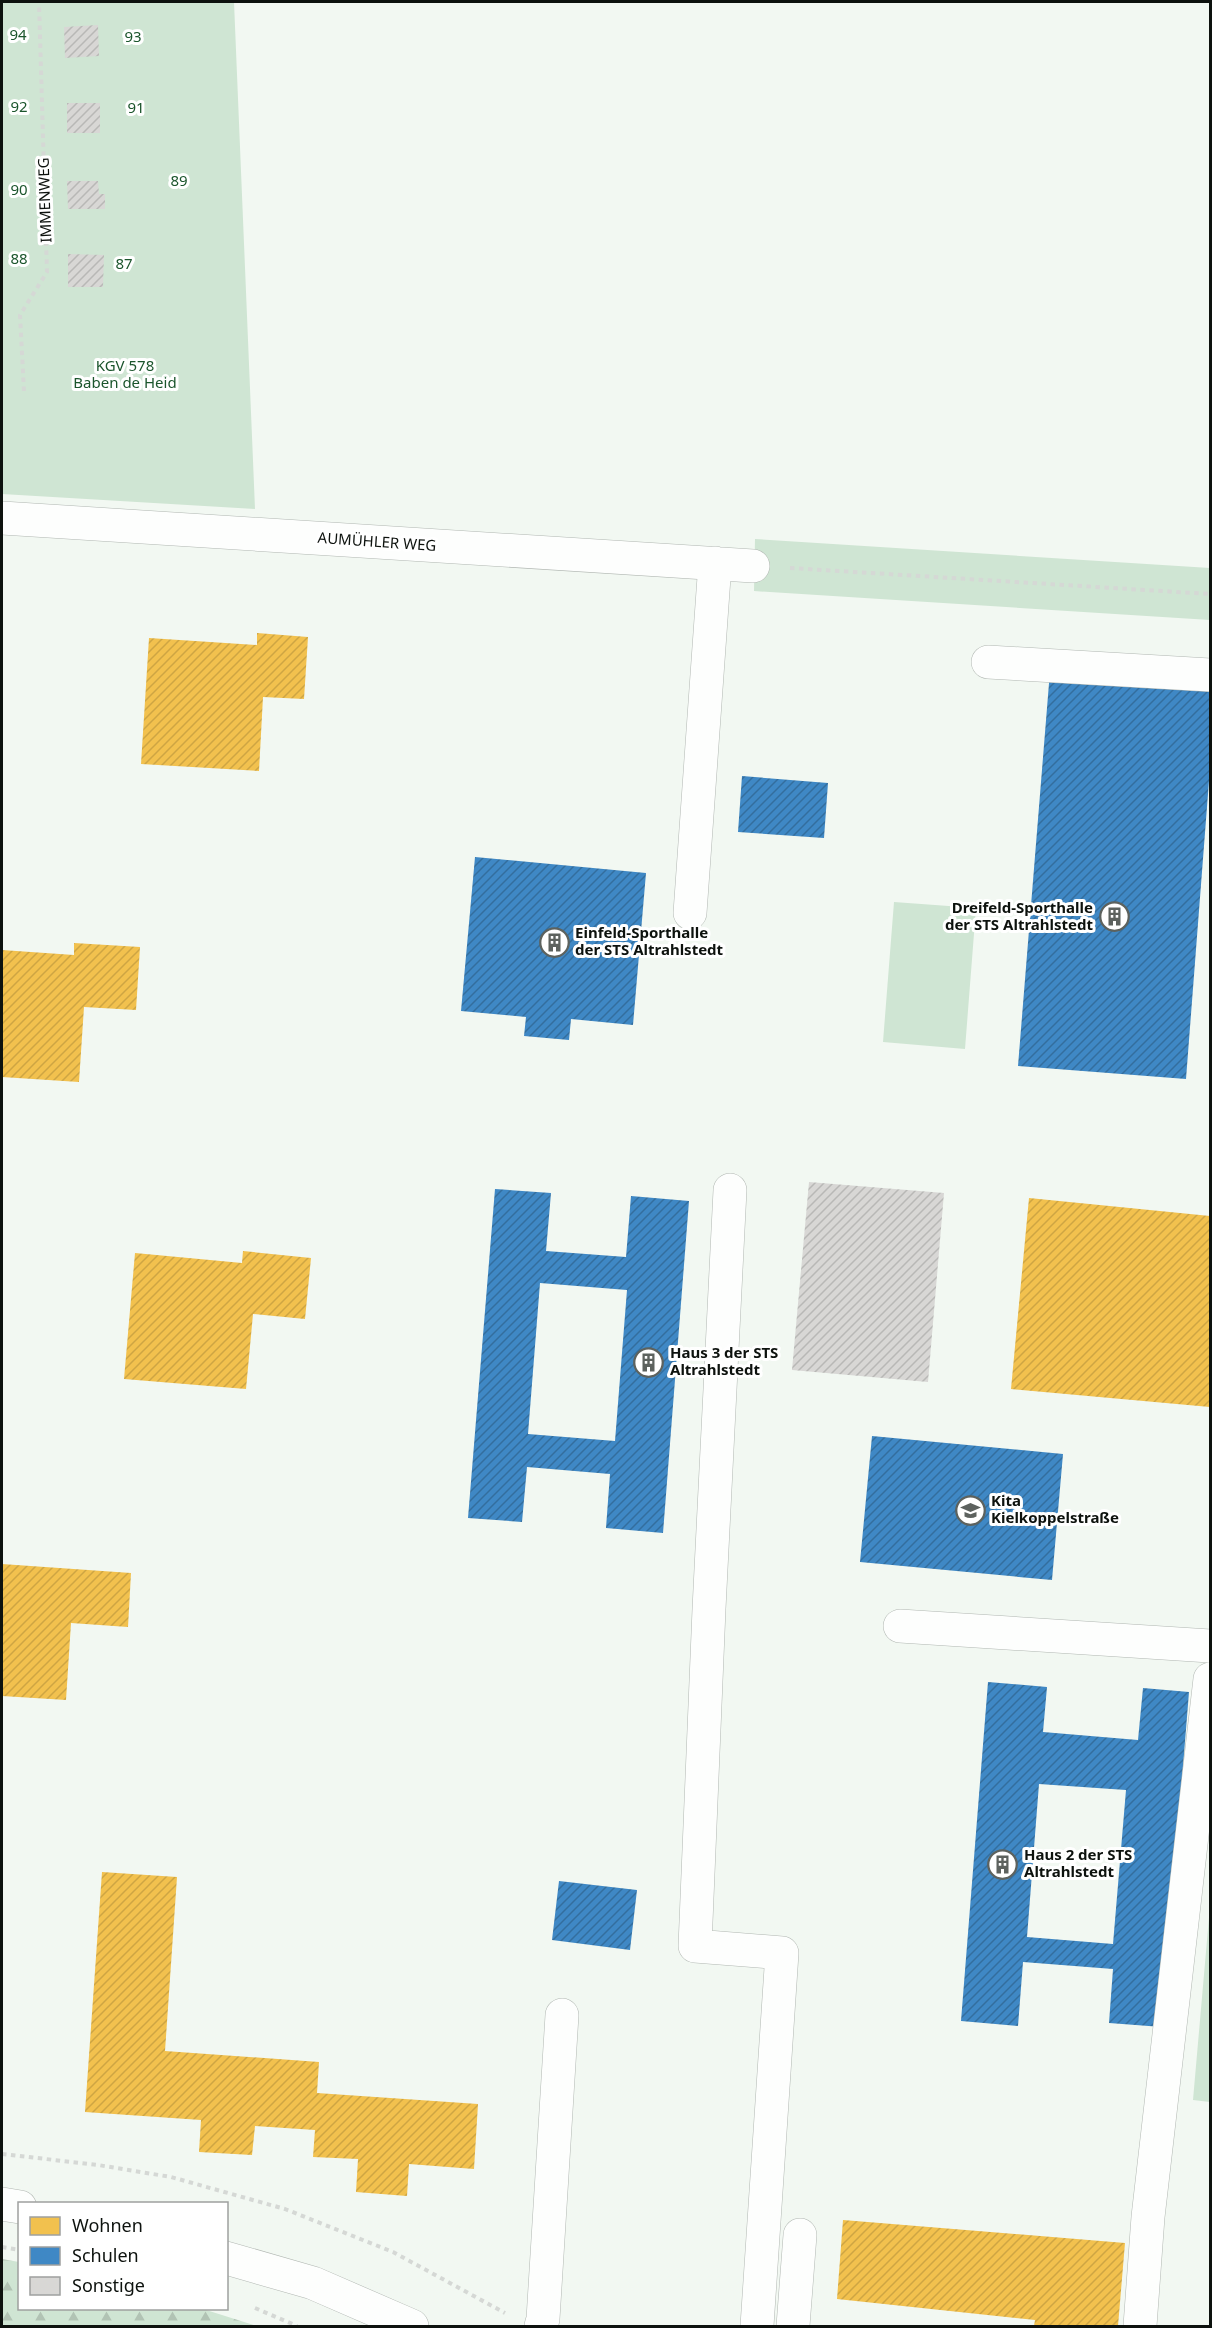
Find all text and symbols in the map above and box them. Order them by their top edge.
park label: 94 [9,24,27,44]
park label: 93 [124,26,142,46]
park label: 92 [10,96,28,116]
park label: 91 [127,97,145,117]
street label: IMMENWEG [33,157,55,243]
park label: 89 [170,170,188,190]
park label: 90 [10,179,28,199]
park label: 88 [10,248,28,268]
park label: 87 [115,253,133,273]
park label: KGV 578 Baben de Heid [73,355,177,392]
street label: AUMÜHLER WEG [317,527,437,555]
place label: Dreifeld-Sporthalle der STS Altrahlstedt [945,897,1093,934]
building icon: Dreifeld-Sporthalle der STS Altrahlstedt [1098,901,1130,933]
place label: Einfeld-Sporthalle der STS Altrahlstedt [575,922,724,959]
building icon: Einfeld-Sporthalle der STS Altrahlstedt [538,926,570,958]
place label: Haus 3 der STS Altrahlstedt [670,1342,778,1379]
building icon: Haus 3 der STS Altrahlstedt [633,1346,665,1378]
place label: Kita Kielkoppelstraße [991,1490,1119,1527]
school or university icon: Kita Kielkoppelstraße [954,1494,986,1526]
place label: Haus 2 der STS Altrahlstedt [1024,1844,1132,1881]
building icon: Haus 2 der STS Altrahlstedt [987,1848,1019,1880]
legend [18,2202,228,2310]
text: Wohnen [72,2213,143,2237]
text: Schulen [72,2243,139,2267]
text: Sonstige [72,2273,145,2297]

